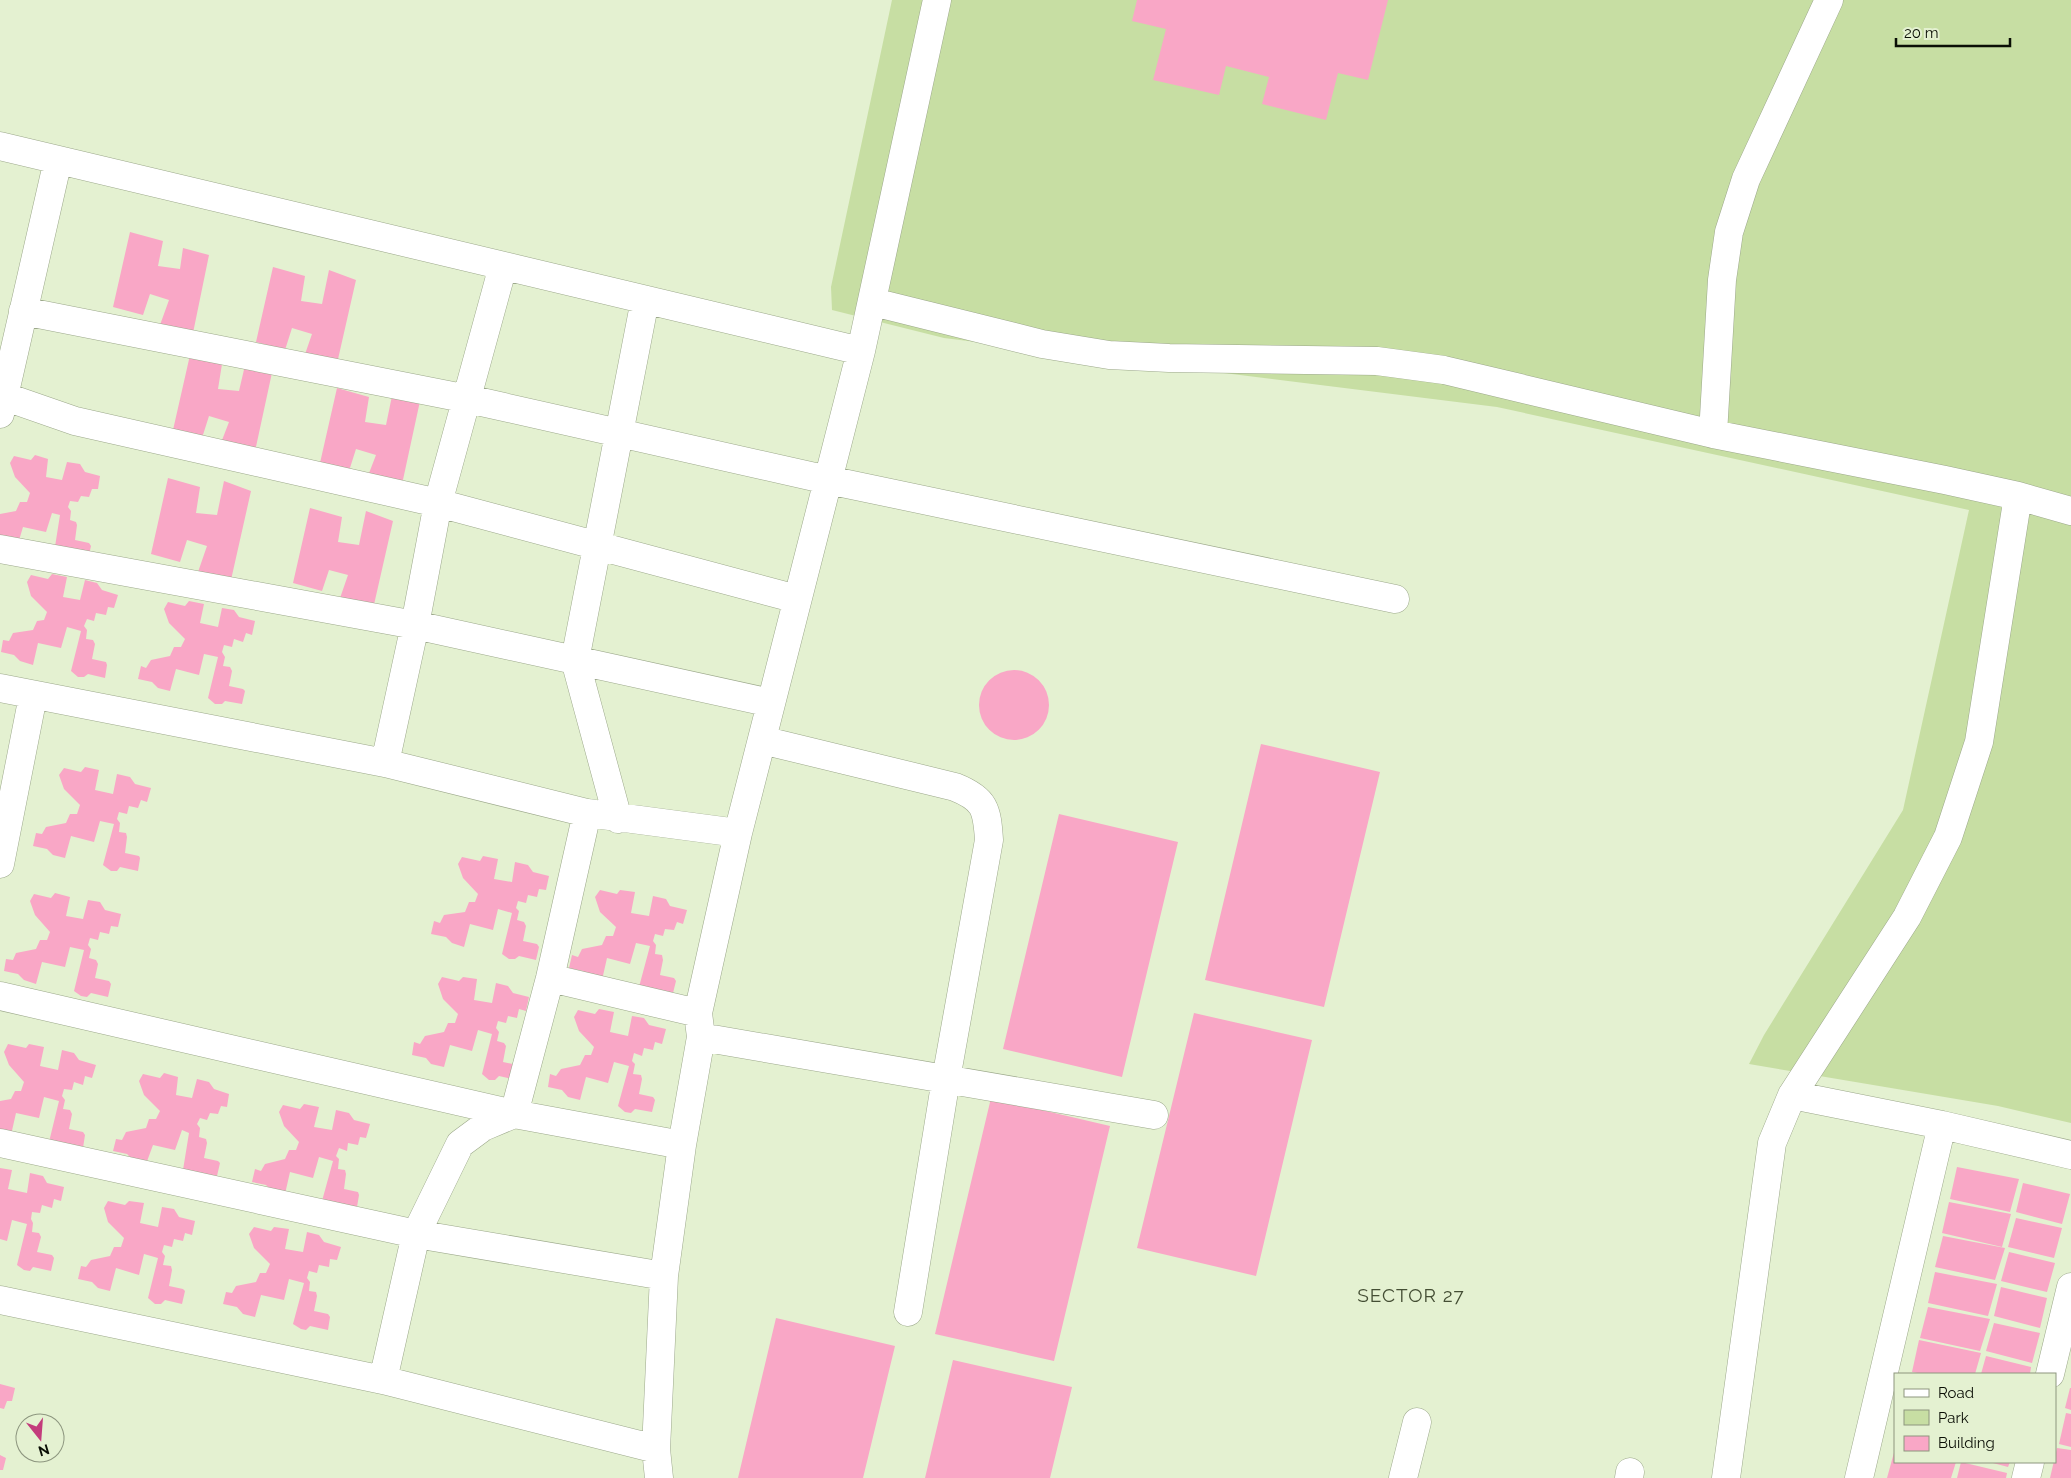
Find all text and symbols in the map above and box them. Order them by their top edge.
scale bar [1896,15,2010,47]
text: 20 m [1904,24,1939,42]
district label: SECTOR 27 [1357,1284,1465,1306]
legend [1894,1373,2056,1463]
text: Road [1938,1384,1974,1402]
text: Park [1938,1409,1969,1427]
north arrow [15,1413,65,1463]
text: Building [1938,1434,1995,1452]
text: N [36,1441,51,1460]

